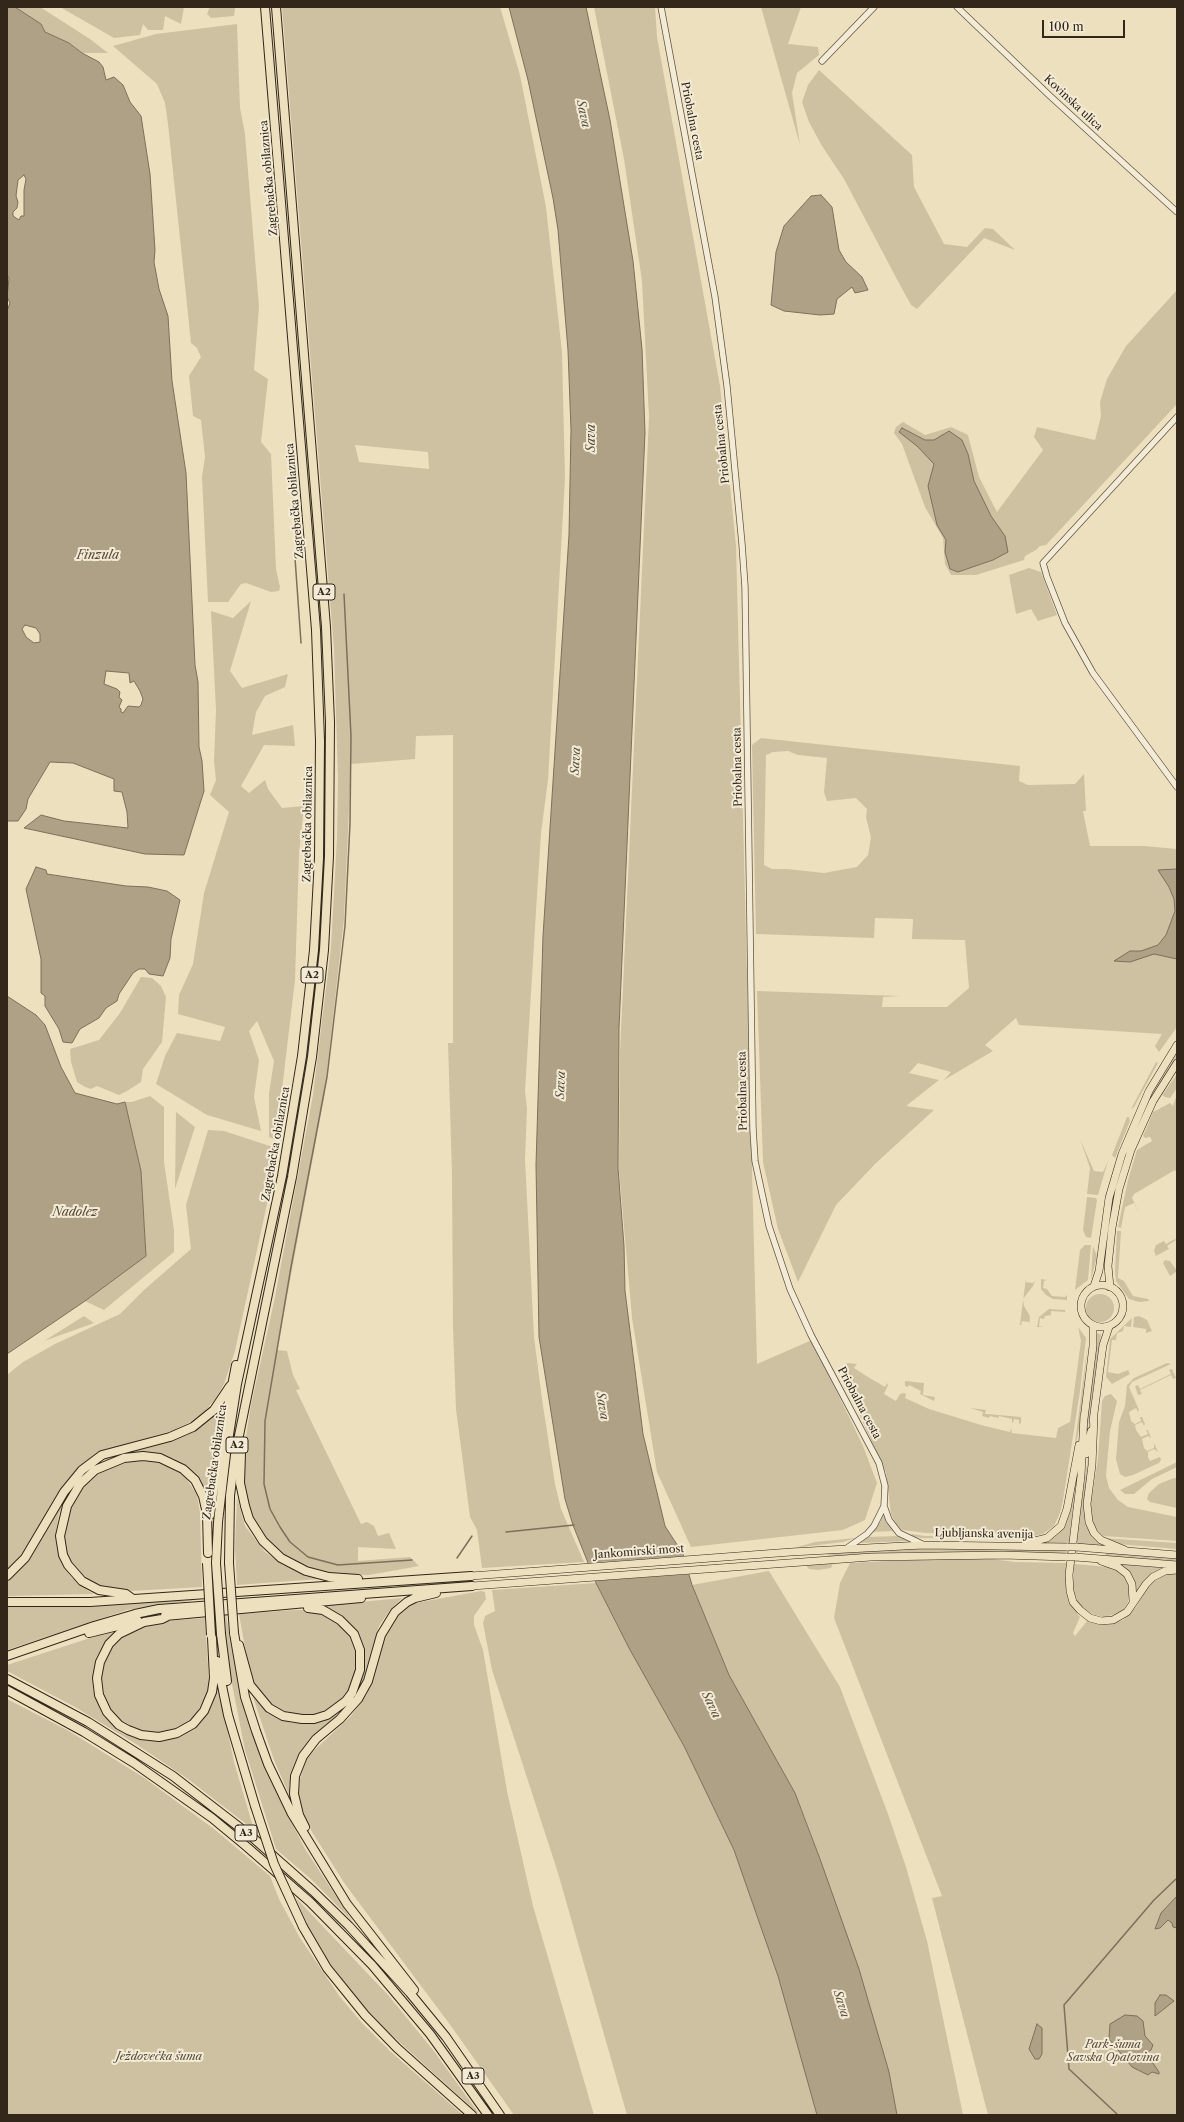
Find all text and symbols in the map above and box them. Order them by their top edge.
scale bar [1044,12,1127,38]
text: 100 m [1049,19,1084,34]
street label: Kovinska ulica [1041,72,1105,134]
street label: Priobalna cesta [678,81,706,161]
water label: Sava [573,99,593,129]
street label: Zagrebačka obilaznica [257,120,281,236]
street label: Priobalna cesta [711,404,733,484]
water label: Sava [585,424,599,452]
street label: Zagrebačka obilaznica [283,443,307,559]
water label: Finzula [77,549,119,563]
road number: A2 [313,584,335,600]
street label: Priobalna cesta [731,727,745,807]
water label: Sava [568,747,584,775]
street label: Zagrebačka obilaznica [300,766,316,882]
road number: A2 [301,967,323,983]
street label: Priobalna cesta [736,1051,750,1131]
water label: Sava [553,1071,569,1099]
street label: Zagrebačka obilaznica [259,1086,293,1202]
water label: Nadolez [52,1206,98,1220]
street label: Priobalna cesta [834,1365,884,1441]
water label: Sava [593,1391,611,1421]
street label: Zagrebačka obilaznica [200,1404,230,1520]
road number: A2 [226,1437,248,1453]
street label: Ljubljanska avenija [934,1527,1034,1541]
street label: Jankomirski most [593,1542,685,1562]
water label: Sava [698,1689,724,1721]
road number: A3 [235,1825,257,1841]
water label: Sava [830,1989,852,2019]
park label: Park-šuma Savska Opatovina [1067,2038,1159,2064]
park label: Ježdovečka šuma [116,2050,202,2064]
road number: A3 [462,2068,484,2084]

